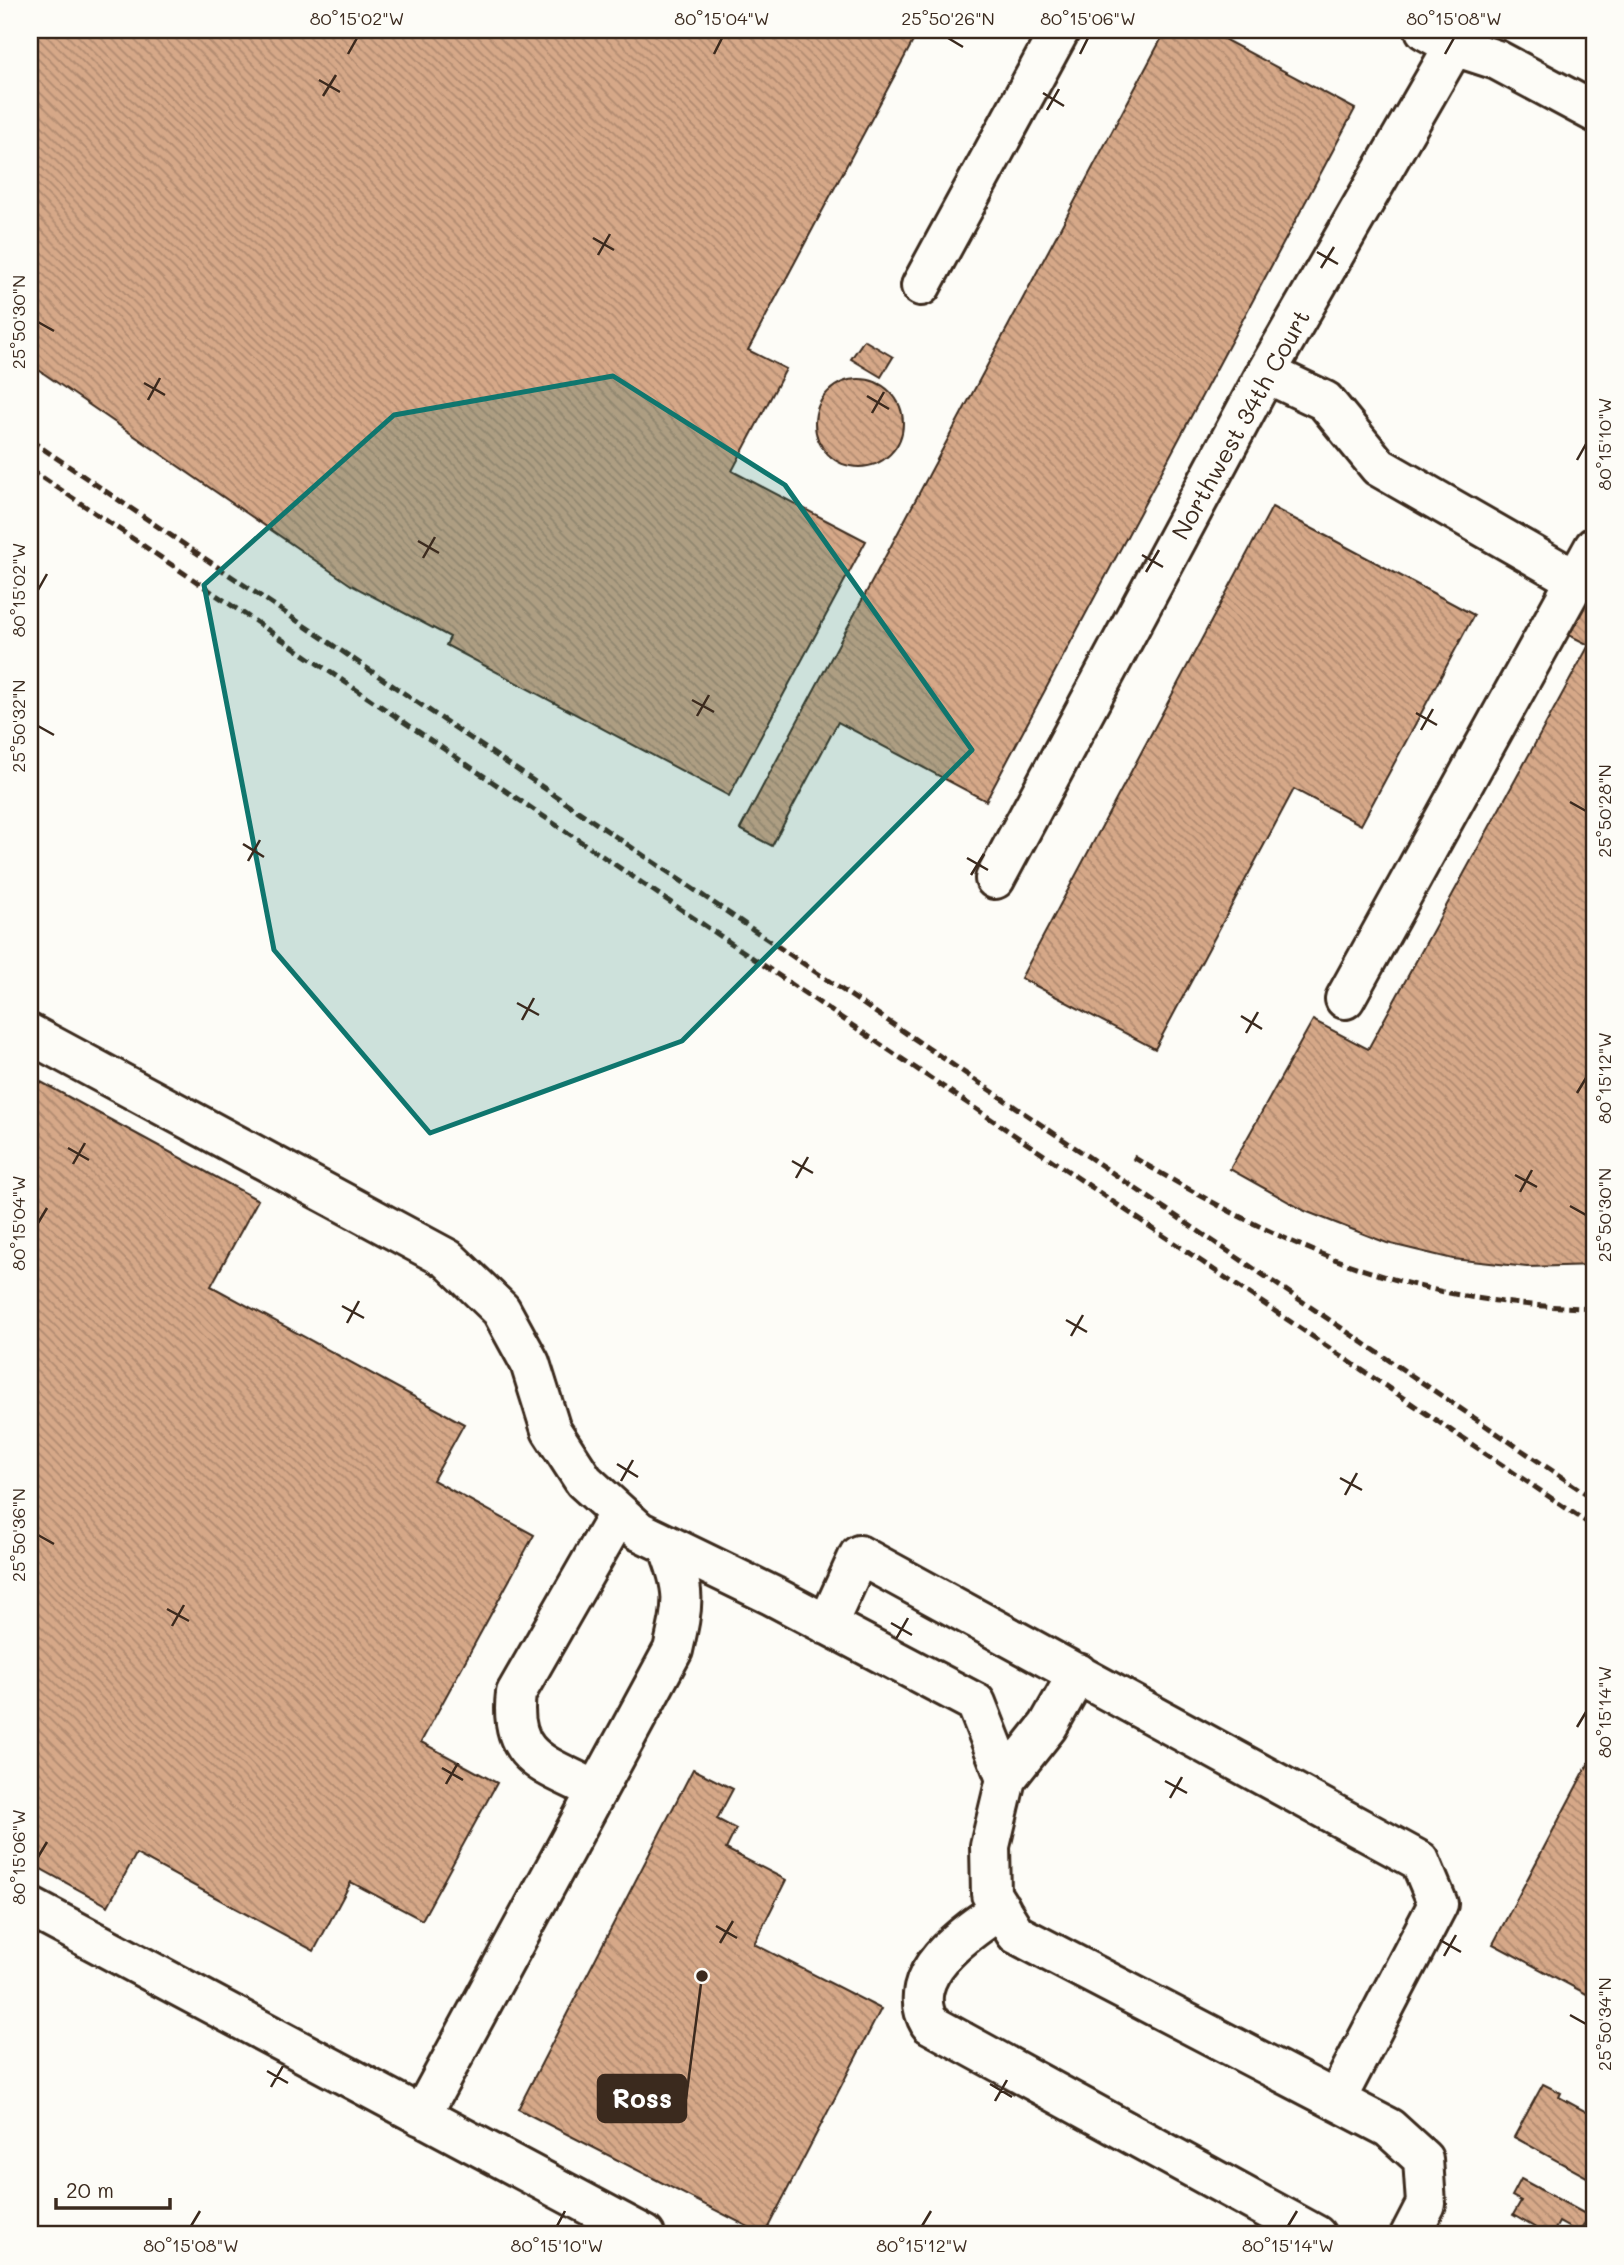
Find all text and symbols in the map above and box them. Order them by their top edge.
text: 80°15'02"W [310,6,404,30]
text: 80°15'04"W [674,6,770,30]
text: 25°50'26"N [901,6,995,30]
text: 80°15'06"W [1040,6,1136,30]
text: 80°15'08"W [1406,6,1502,30]
text: 25°50'30"N [6,275,30,369]
street label: Northwest 34th Court [1164,303,1316,545]
text: 80°15'10"W [1592,398,1616,490]
text: 80°15'02"W [6,543,30,637]
text: 25°50'32"N [6,679,30,773]
text: 25°50'28"N [1592,764,1616,858]
text: 80°15'12"W [1592,1032,1616,1124]
text: 25°50'30"N [1592,1168,1616,1262]
text: 80°15'04"W [6,1175,30,1271]
text: 25°50'36"N [6,1488,30,1582]
text: 80°15'14"W [1592,1666,1616,1758]
text: 80°15'06"W [6,1809,30,1905]
text: 25°50'34"N [1592,1977,1616,2071]
callout: Ross [598,2075,686,2122]
text: Ross [612,2081,672,2115]
scale bar [56,2167,170,2211]
text: 20 m [66,2176,114,2203]
text: 80°15'08"W [143,2233,239,2257]
text: 80°15'10"W [511,2233,603,2257]
text: 80°15'12"W [876,2233,968,2257]
text: 80°15'14"W [1242,2233,1334,2257]

